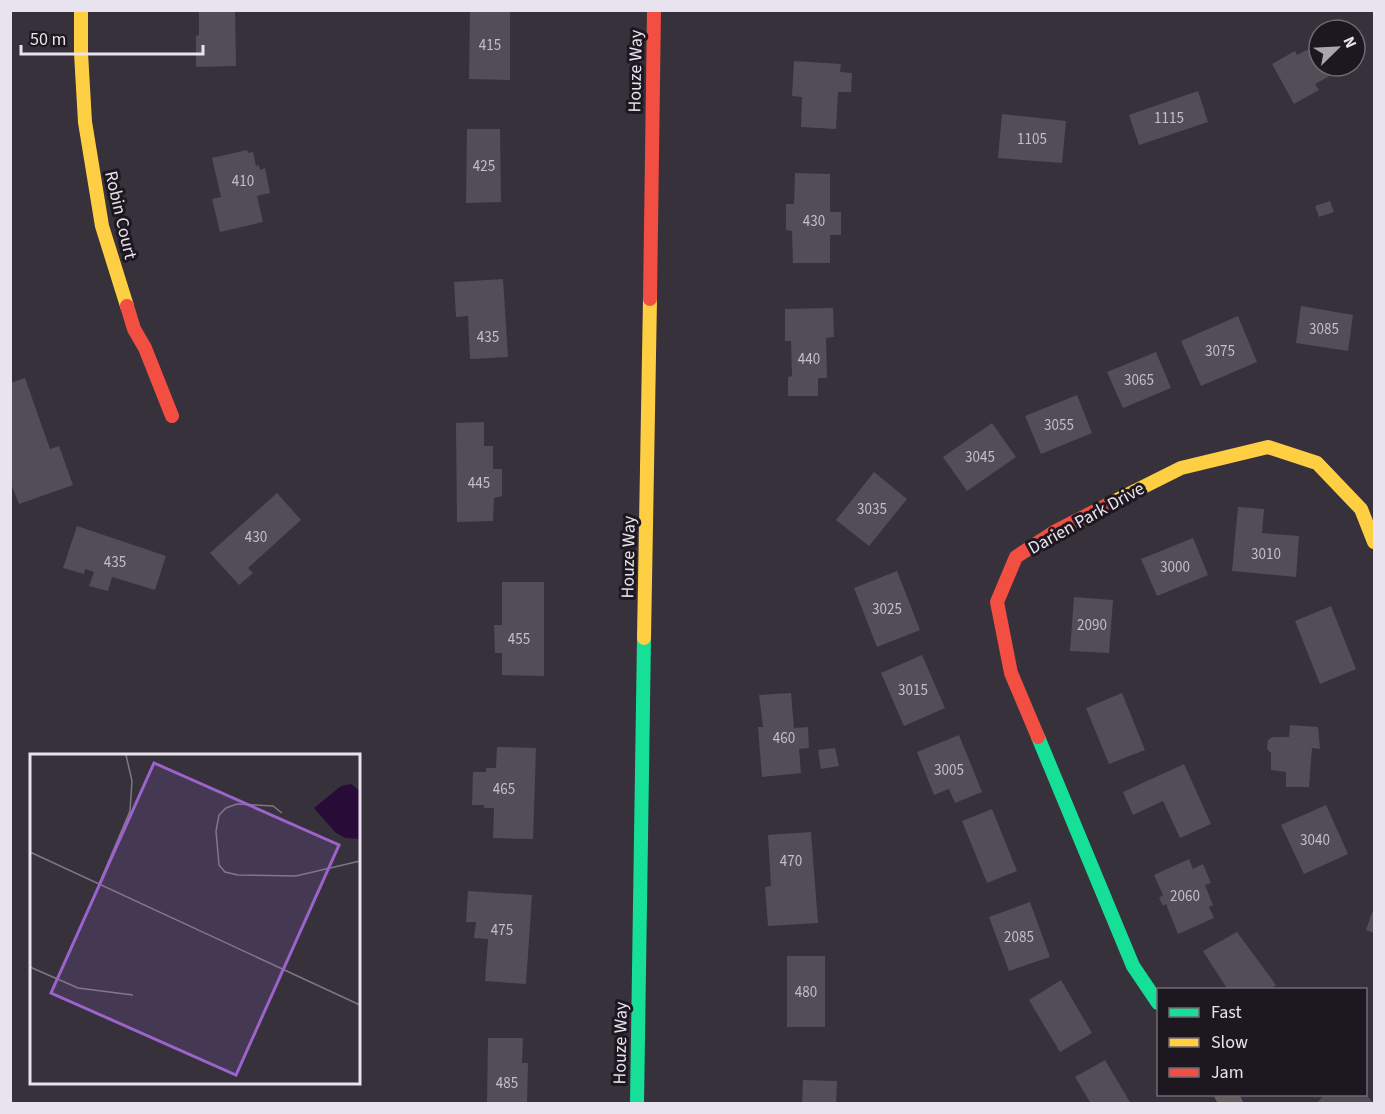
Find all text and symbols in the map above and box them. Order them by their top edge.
scale bar [21,18,202,56]
north arrow [1307,18,1367,78]
text: 50 m [30,27,66,52]
street label: Houze Way [622,29,649,113]
text: N [1338,33,1362,52]
house number: 415 [479,35,501,56]
house number: 1115 [1154,108,1184,129]
house number: 1105 [1017,129,1047,150]
house number: 425 [473,156,495,177]
street label: Robin Court [98,169,143,262]
house number: 410 [232,171,254,192]
house number: 430 [803,211,825,232]
house number: 3085 [1309,319,1339,340]
house number: 435 [477,327,499,348]
house number: 3075 [1205,341,1235,362]
house number: 440 [798,349,820,370]
house number: 3065 [1124,370,1154,391]
house number: 3055 [1044,415,1074,436]
house number: 3045 [965,447,995,468]
house number: 445 [468,473,490,494]
street label: Darien Park Drive [1024,476,1149,561]
house number: 3035 [857,499,887,520]
street label: Houze Way [615,515,642,599]
house number: 430 [245,527,267,548]
house number: 3010 [1251,544,1281,565]
house number: 435 [104,552,126,573]
house number: 3000 [1160,557,1190,578]
house number: 3025 [872,599,902,620]
house number: 2090 [1077,615,1107,636]
house number: 455 [508,629,530,650]
house number: 3015 [898,680,928,701]
house number: 460 [773,728,795,749]
inset map [30,754,360,1084]
house number: 3005 [934,760,964,781]
house number: 465 [493,779,515,800]
house number: 3040 [1300,830,1330,851]
house number: 470 [780,851,802,872]
house number: 2060 [1170,886,1200,907]
house number: 475 [491,920,513,941]
house number: 2085 [1004,927,1034,948]
house number: 480 [795,982,817,1003]
legend [1157,988,1367,1096]
text: Fast [1211,1000,1242,1025]
street label: Houze Way [607,1001,634,1085]
text: Slow [1211,1030,1248,1055]
text: Jam [1211,1060,1244,1085]
house number: 485 [496,1073,518,1094]

